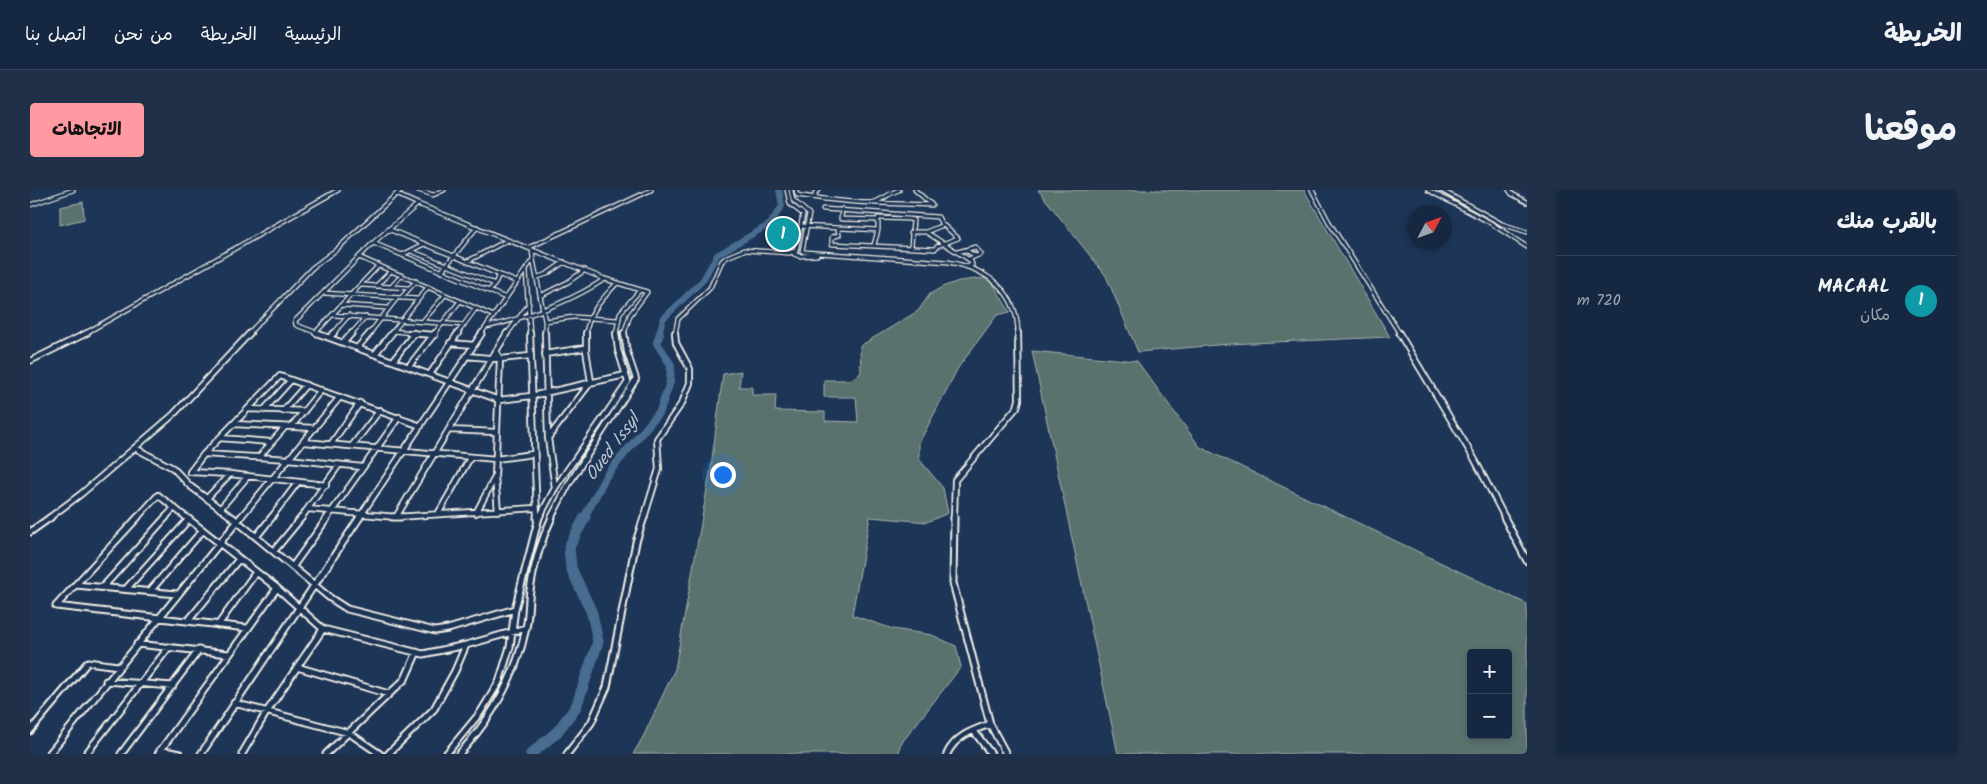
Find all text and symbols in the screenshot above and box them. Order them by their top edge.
text: الخريطة [1884,15,1962,54]
text: اتصل بنا [25,21,86,50]
text: من نحن [114,21,173,50]
text: الخريطة [201,21,257,50]
text: الرئيسية [285,21,341,50]
button: الاتجاهات [30,103,144,157]
text: موقعنا [1864,103,1957,159]
north arrow [1407,205,1452,250]
text: بالقرب منك [1837,206,1937,239]
pin: 1 [767,215,799,253]
text: MACAAL [1818,272,1890,302]
text: 720 m [1577,288,1621,313]
text: 1 [1919,288,1923,313]
text: مكان [1860,303,1890,328]
water label: Oued Issyl [578,405,650,488]
your location [710,462,736,488]
map controls [1467,649,1512,739]
button: + [1467,649,1512,694]
button: − [1467,694,1512,739]

